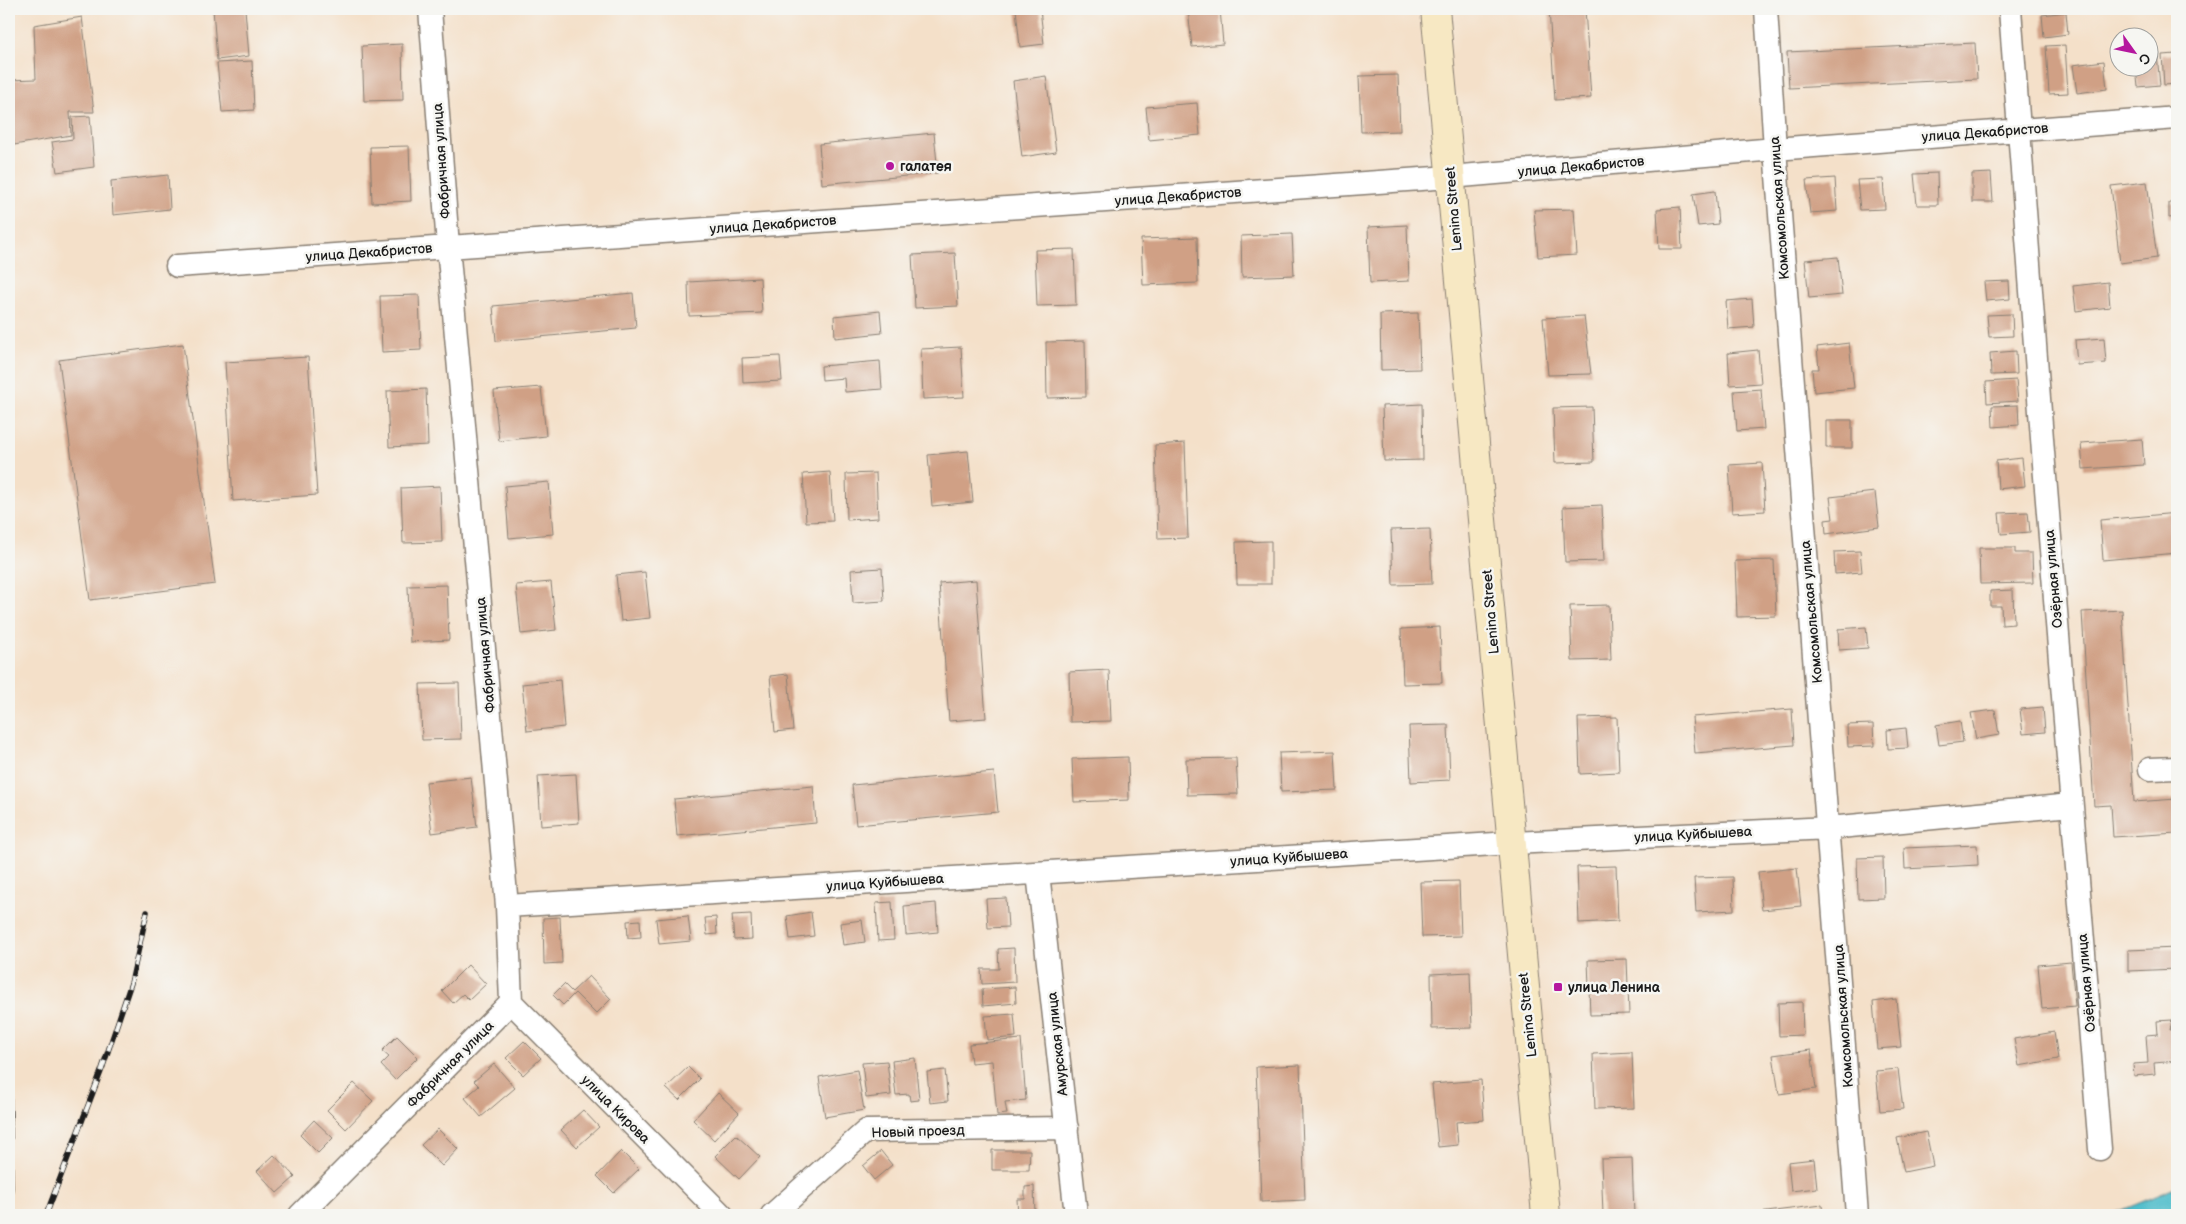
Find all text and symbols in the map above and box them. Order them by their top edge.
north arrow [2108,28,2158,78]
text: С [2135,50,2154,68]
street label: Фабричная улица [429,102,454,220]
street label: улица Декабристов [1921,120,2050,145]
street label: Комсомольская улица [1766,135,1793,280]
street label: улица Декабристов [1517,152,1646,180]
place label: галатея [900,158,952,175]
marker: галатея [884,160,896,172]
street label: Lenina Street [1441,165,1466,252]
street label: улица Декабристов [1114,184,1243,209]
street label: улица Декабристов [709,212,838,237]
street label: улица Декабристов [305,240,434,265]
street label: Озёрная улица [2041,528,2066,629]
street label: Комсомольская улица [1797,539,1826,684]
street label: Lenina Street [1478,568,1503,655]
street label: Фабричная улица [472,596,499,714]
street label: улица Куйбышева [1634,823,1753,846]
street label: улица Куйбышева [1230,845,1349,870]
street label: улица Куйбышева [826,870,945,895]
street label: Озёрная улица [2074,932,2099,1033]
street label: Комсомольская улица [1830,943,1857,1088]
street label: Lenina Street [1515,971,1540,1058]
place label: улица Ленина [1568,979,1661,996]
marker: улица Ленина [1552,981,1564,993]
street label: Амурская улица [1043,990,1072,1098]
street label: Фабричная улица [403,1017,498,1111]
street label: улица Кирова [578,1071,654,1148]
street label: Новый проезд [871,1121,965,1142]

